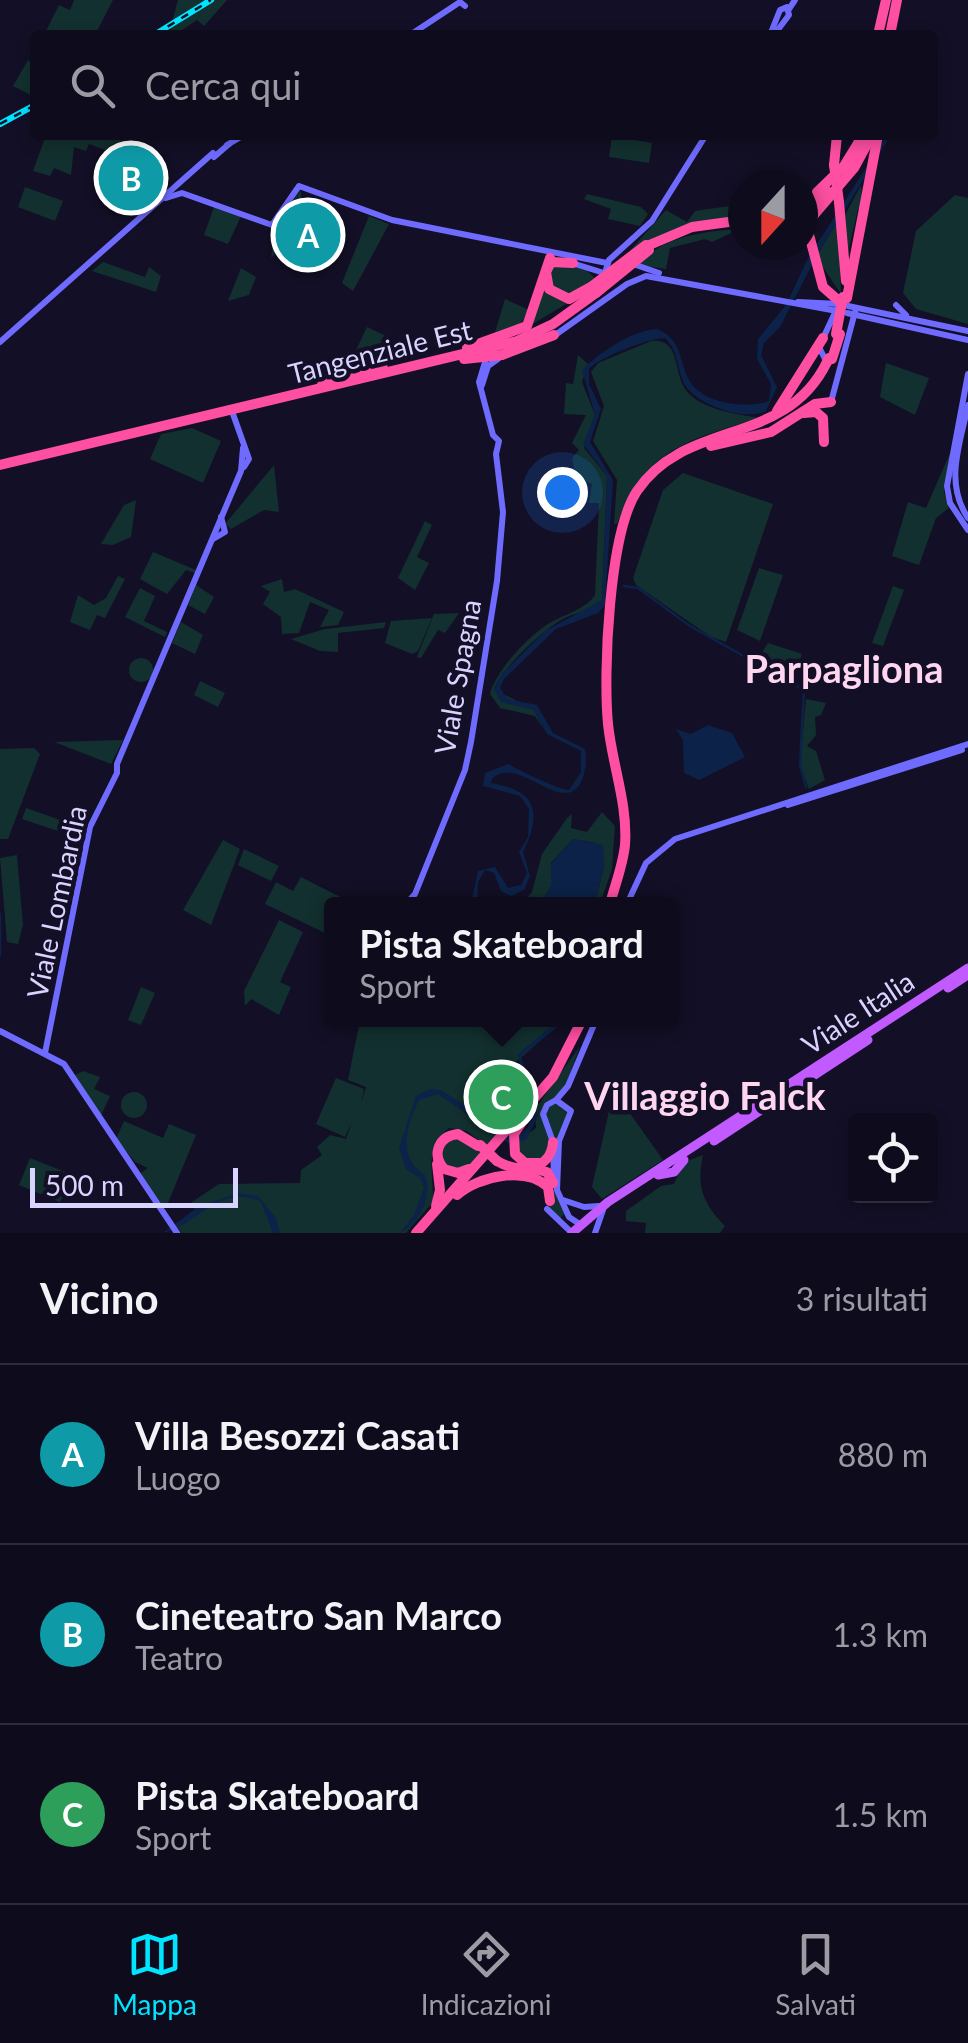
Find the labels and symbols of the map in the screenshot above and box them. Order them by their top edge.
pin: B [98,140,164,216]
north arrow [728,170,818,260]
pin: A [276,198,340,272]
street label: Tangenziale Est [285,312,475,390]
your location [537,467,588,518]
street label: Viale Spagna [427,597,487,757]
district label: Parpagliona [745,645,943,691]
street label: Viale Lombardia [19,802,93,1001]
street label: Viale Italia [795,963,920,1061]
pin: C [468,1060,534,1134]
district label: Villaggio Falck [583,1072,826,1118]
scale bar [30,1163,238,1208]

